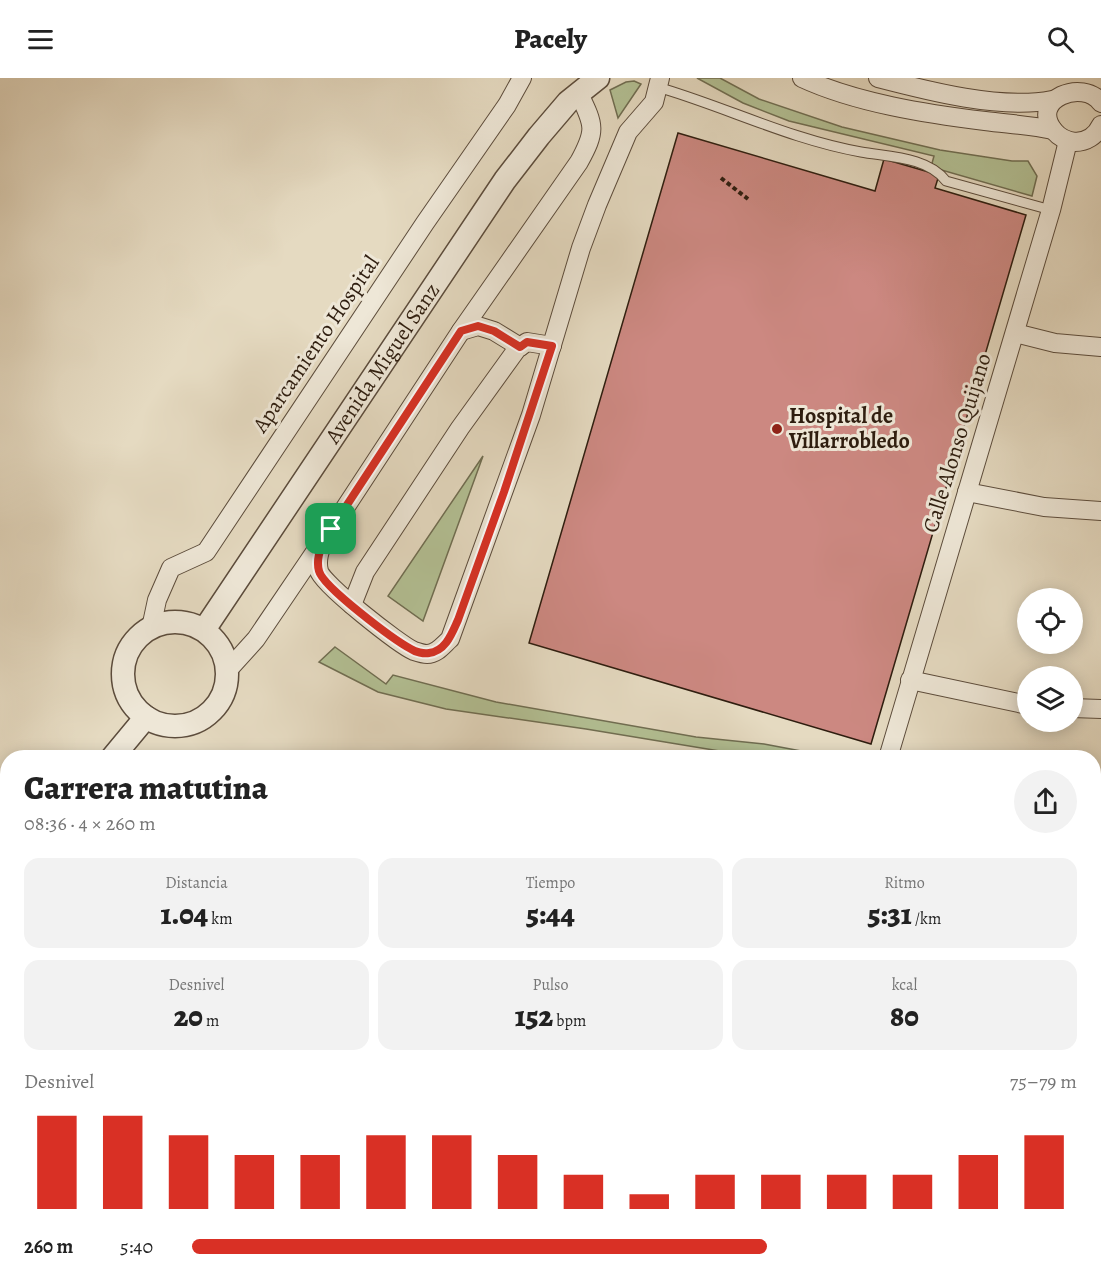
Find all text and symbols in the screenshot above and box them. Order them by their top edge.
text: Pacely [514,21,587,57]
icon: menu [24,23,57,56]
icon: search [1044,23,1077,56]
street label: Aparcamiento Hospital [245,250,386,439]
street label: Avenida Miguel Sanz [317,277,447,450]
street label: Calle Alonso Quijano [915,350,999,536]
place label: Hospital de Villarrobledo [788,401,910,456]
marker: Hospital de Villarrobledo [770,422,784,436]
pin [305,503,356,554]
icon: arrive [314,512,347,545]
map controls [1017,588,1083,732]
button: locate [1017,588,1083,654]
button: layers [1017,666,1083,732]
text: Carrera matutina [24,765,268,810]
button: share [1014,770,1077,833]
text: 08:36 · 4 × 260 m [24,810,156,837]
text: Distancia [165,872,228,894]
text: Tiempo [526,872,575,894]
text: Ritmo [884,872,925,894]
text: 1.04 [160,894,208,934]
text: 5:44 [526,894,575,934]
text: 5:31 [868,894,912,934]
text: km [208,908,233,930]
text: /km [912,908,941,930]
text: Desnivel [168,974,225,996]
text: Pulso [533,974,568,996]
text: kcal [892,974,917,996]
text: 20 [174,996,203,1036]
text: 152 [515,996,553,1036]
text: 80 [890,996,919,1036]
text: m [203,1010,219,1032]
text: bpm [553,1010,586,1032]
text: Desnivel [24,1068,94,1095]
text: 75–79 m [1010,1068,1077,1095]
text: 260 m [24,1233,73,1260]
text: 5:40 [120,1233,153,1260]

